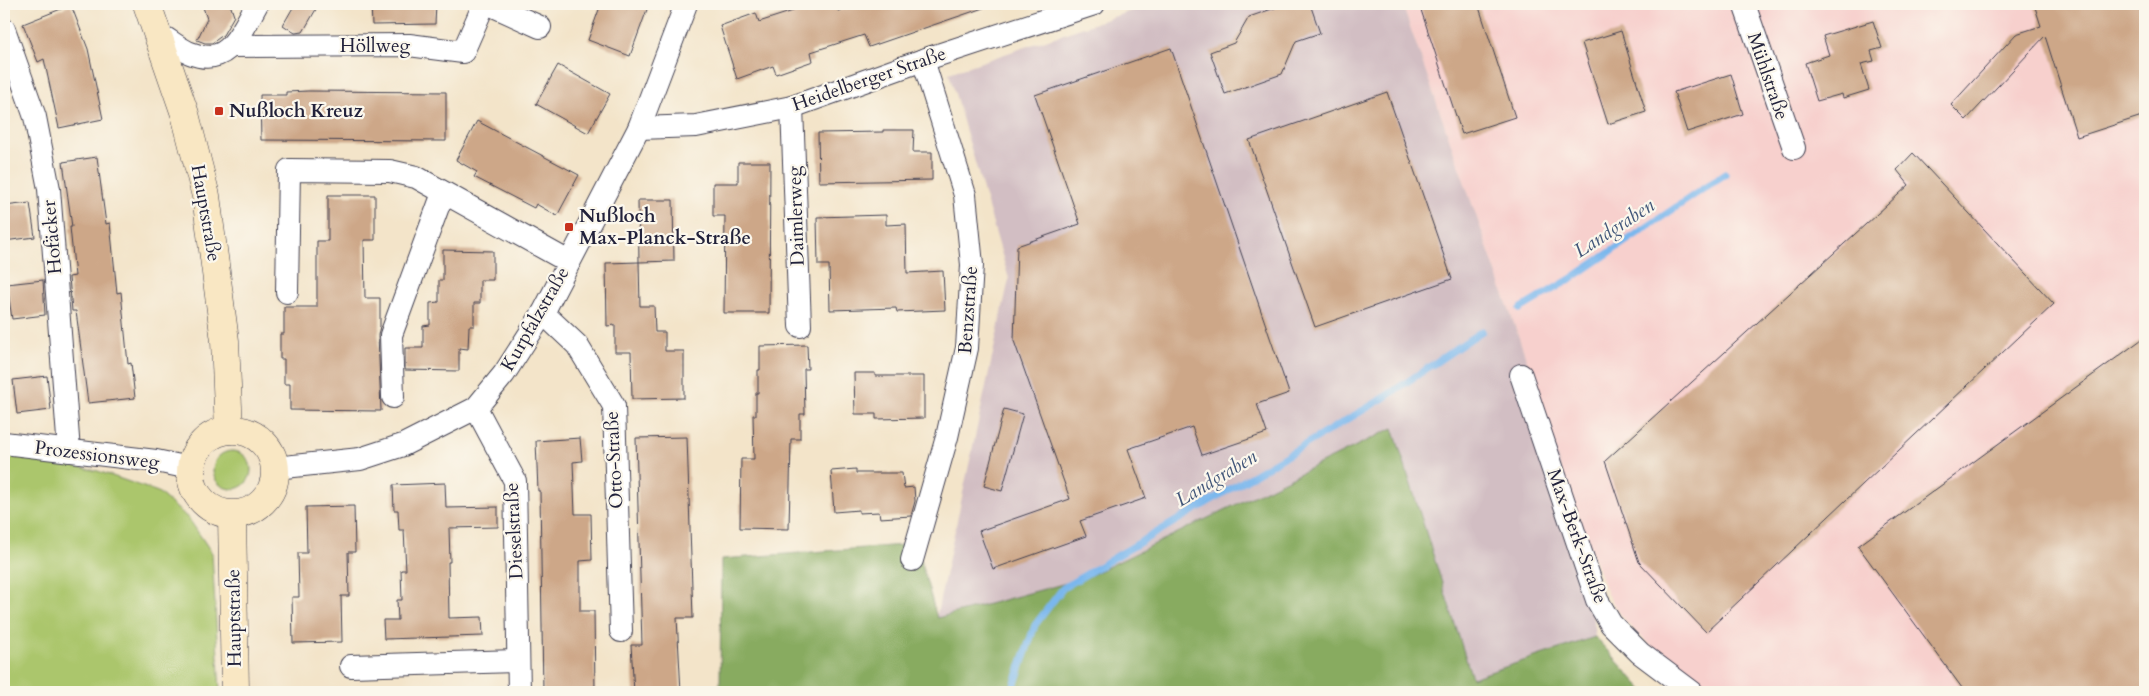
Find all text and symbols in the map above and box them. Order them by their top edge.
street label: Mühlstraße [1741,29,1795,123]
street label: Höllweg [340,33,411,59]
street label: Heidelberger Straße [789,40,949,118]
place label: Nußloch Kreuz [229,98,364,124]
marker: Nußloch Kreuz [213,105,225,117]
street label: Hauptstraße [185,162,227,264]
street label: Daimlerweg [781,165,811,266]
water label: Landgraben [1569,192,1660,264]
street label: Hofäcker [36,199,68,275]
place label: Nußloch Max-Planck-Straße [579,203,751,251]
marker: Nußloch Max-Planck-Straße [563,221,575,233]
street label: Kurpfalzstraße [495,262,575,376]
street label: Benzstraße [952,265,984,355]
street label: Otto-Straße [598,410,630,510]
street label: Prozessionsweg [33,434,161,476]
water label: Landgraben [1170,443,1262,513]
street label: Max-Berk-Straße [1541,465,1613,607]
street label: Dieselstraße [498,482,530,580]
street label: Hauptstraße [220,569,248,667]

